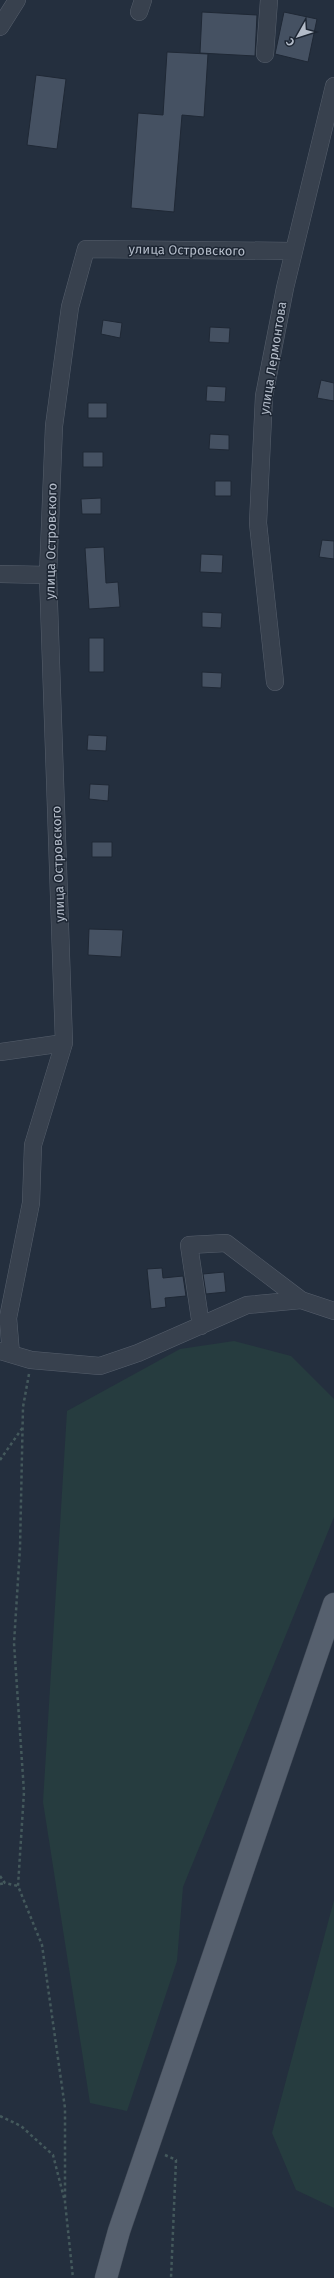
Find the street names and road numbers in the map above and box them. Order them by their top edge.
street label: улица Островского [129,241,245,259]
street label: улица Лермонтова [257,300,289,416]
street label: улица Островского [42,483,60,599]
street label: улица Островского [48,805,68,923]

